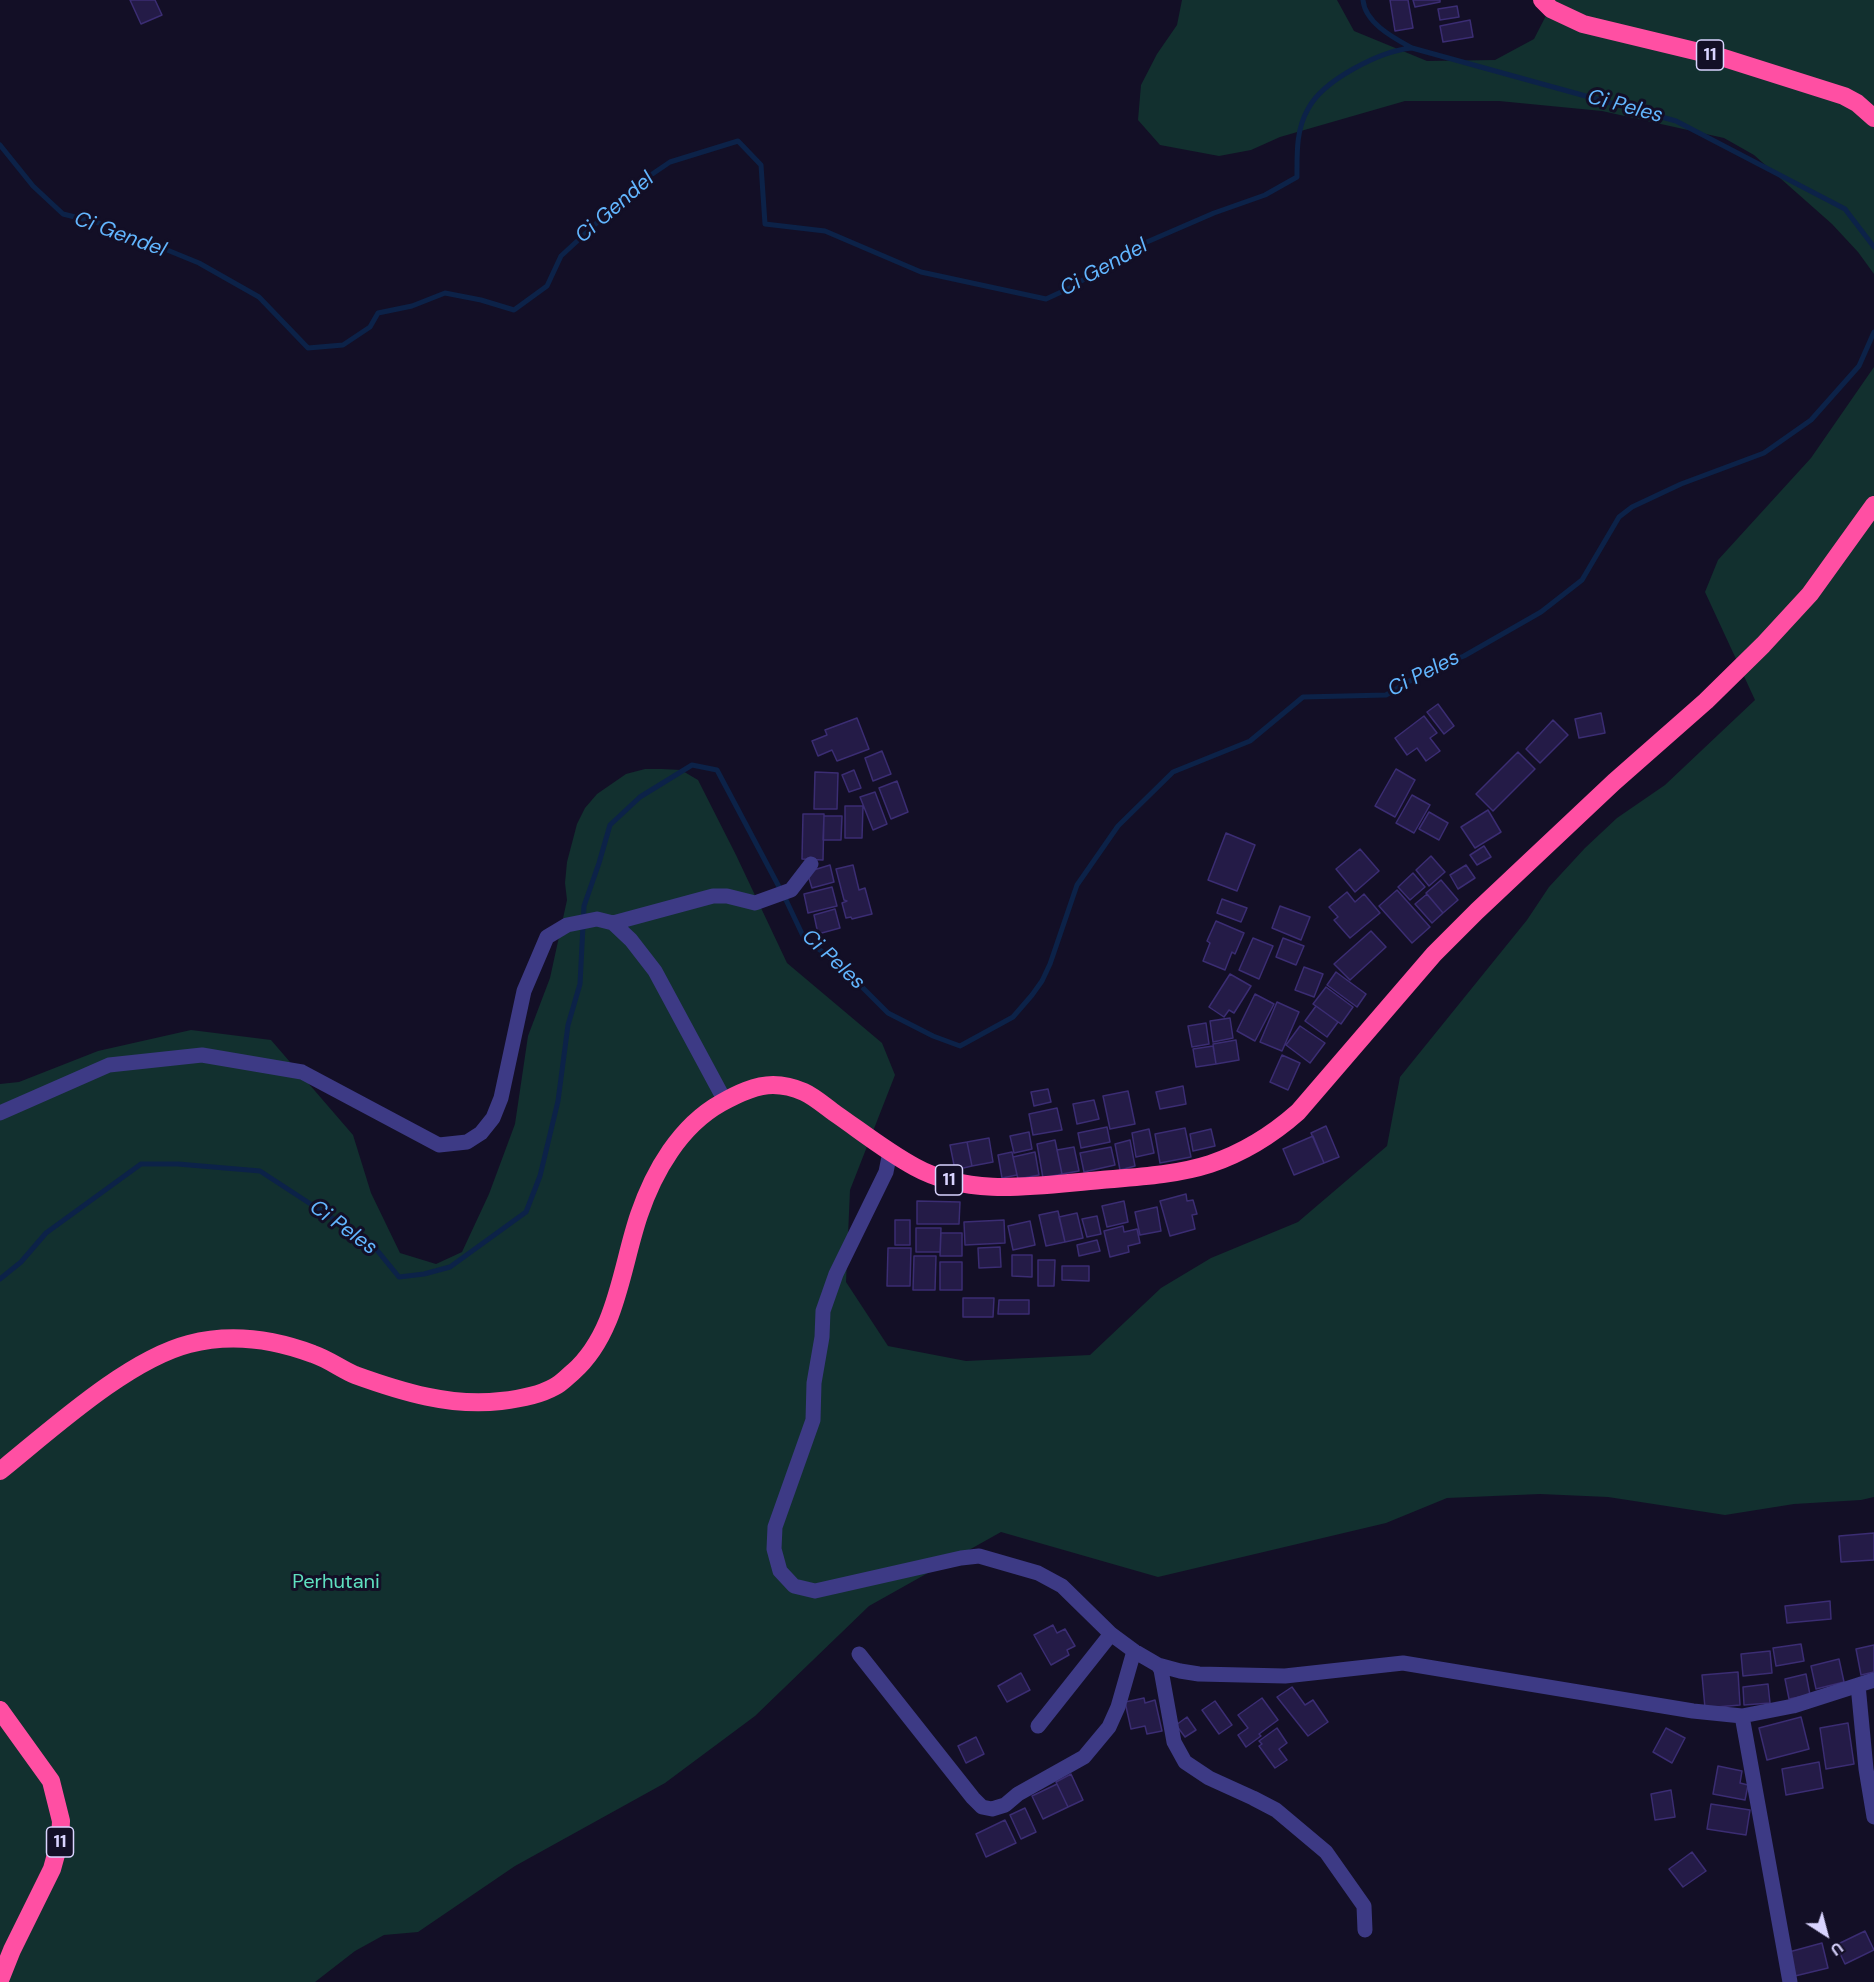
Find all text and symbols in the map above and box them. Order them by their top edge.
road number: 11 [1696,40,1724,70]
water label: Ci Peles [1584,85,1666,129]
water label: Ci Gendel [571,167,659,249]
water label: Ci Gendel [71,207,169,263]
water label: Ci Gendel [1056,234,1152,302]
water label: Ci Peles [1384,645,1464,703]
water label: Ci Peles [796,924,870,996]
road number: 11 [936,1165,962,1195]
water label: Ci Peles [304,1195,382,1261]
park label: Perhutani [292,1571,380,1595]
road number: 11 [46,1827,74,1857]
north arrow [1796,1904,1856,1964]
text: U [1826,1937,1847,1961]

